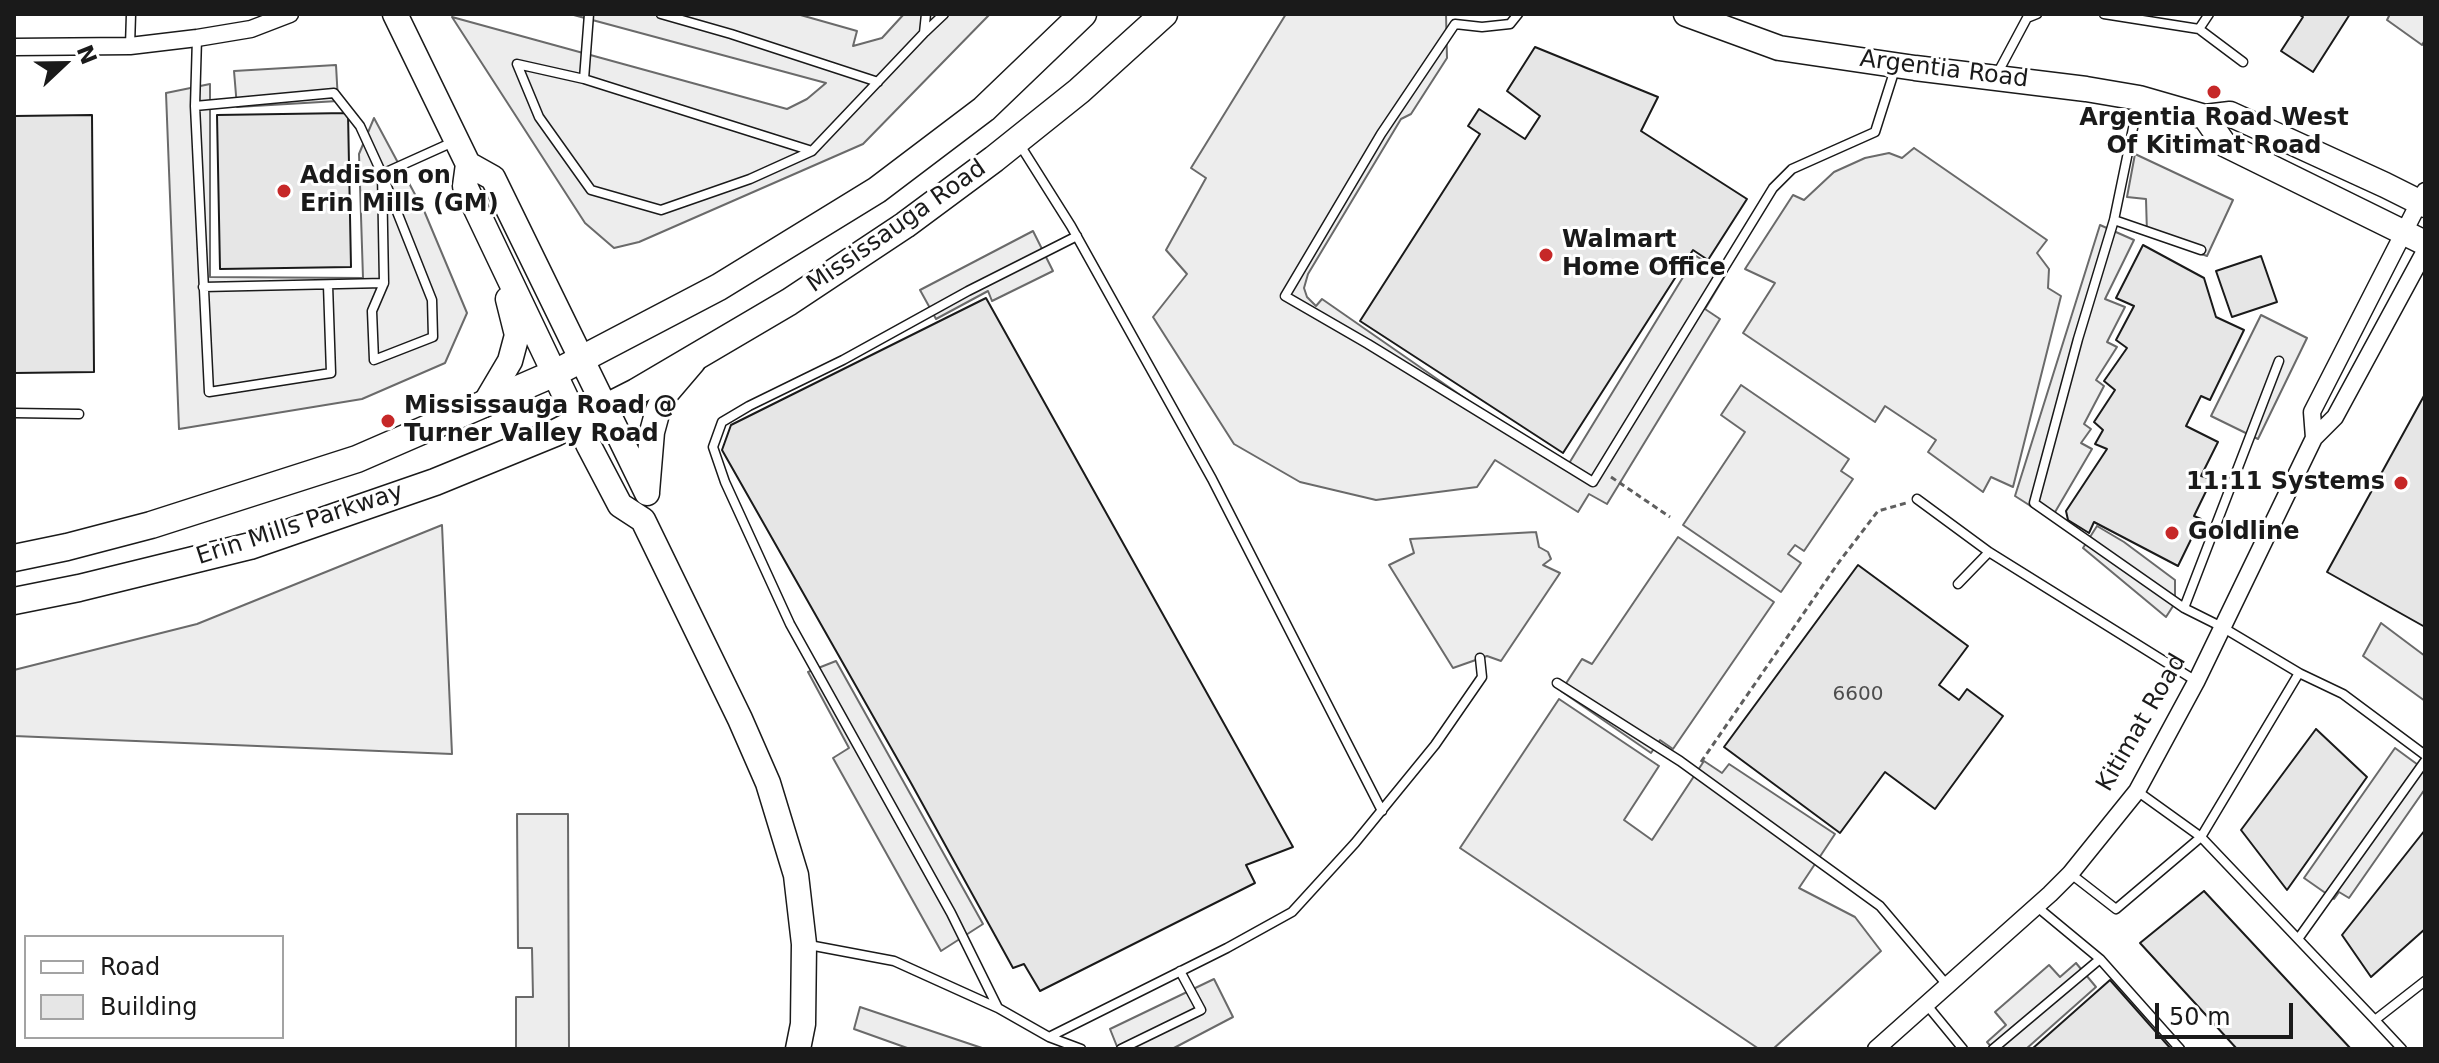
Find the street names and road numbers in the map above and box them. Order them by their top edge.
street label: Argentia Road [1858,45,2030,95]
street label: Mississauga Road [802,154,992,300]
street label: Erin Mills Parkway [193,478,407,572]
street label: Kitimat Road [2091,649,2193,797]

